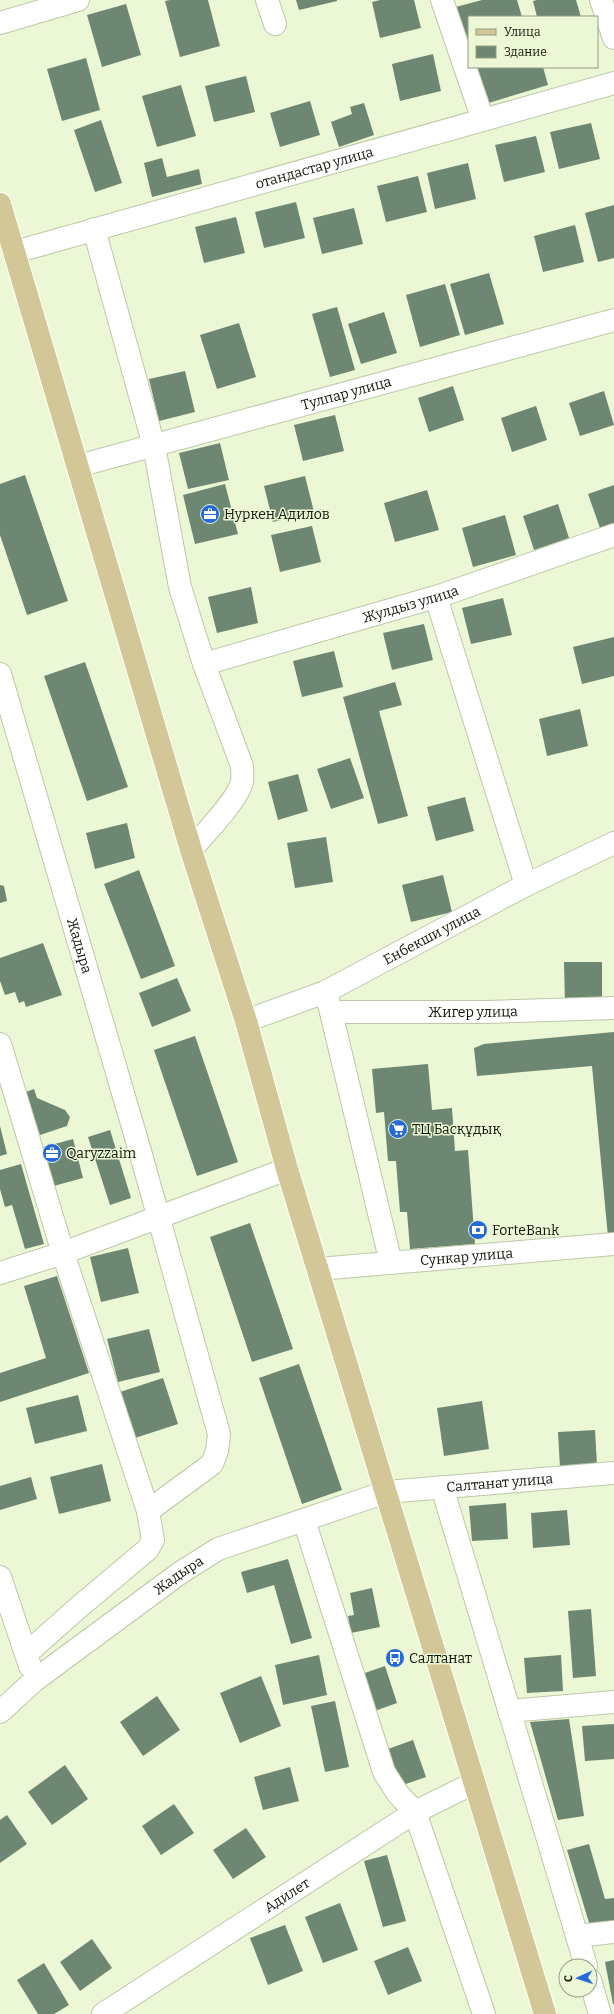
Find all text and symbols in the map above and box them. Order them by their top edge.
legend [468,16,598,68]
text: Улица [504,25,541,39]
text: Здание [504,45,547,59]
street label: отандастар улица [253,143,375,192]
street label: Тулпар улица [299,372,393,413]
office icon: Нуркен Адилов [199,503,221,525]
place label: Нуркен Адилов [224,506,330,523]
street label: Жулдыз улица [360,581,461,626]
street label: Енбекши улица [380,902,483,968]
street label: Жадыра [64,916,96,976]
street label: Жигер улица [428,1003,518,1021]
supermarket icon: ТЦ Басқұдық [387,1118,409,1140]
place label: ТЦ Басқұдық [412,1121,501,1138]
office icon: Qaryzzaim [41,1142,63,1164]
place label: Qaryzzaim [66,1145,137,1162]
bank icon: ForteBank [467,1219,489,1241]
place label: ForteBank [492,1222,559,1239]
street label: Сункар улица [419,1244,514,1269]
street label: Салтанат улица [446,1470,554,1495]
street label: Жадыра [150,1552,207,1598]
bus stop icon: Салтанат [384,1647,406,1669]
place label: Салтанат [409,1650,472,1667]
street label: Адилет [261,1874,313,1916]
north arrow [558,1958,598,1998]
text: С [562,1975,575,1982]

